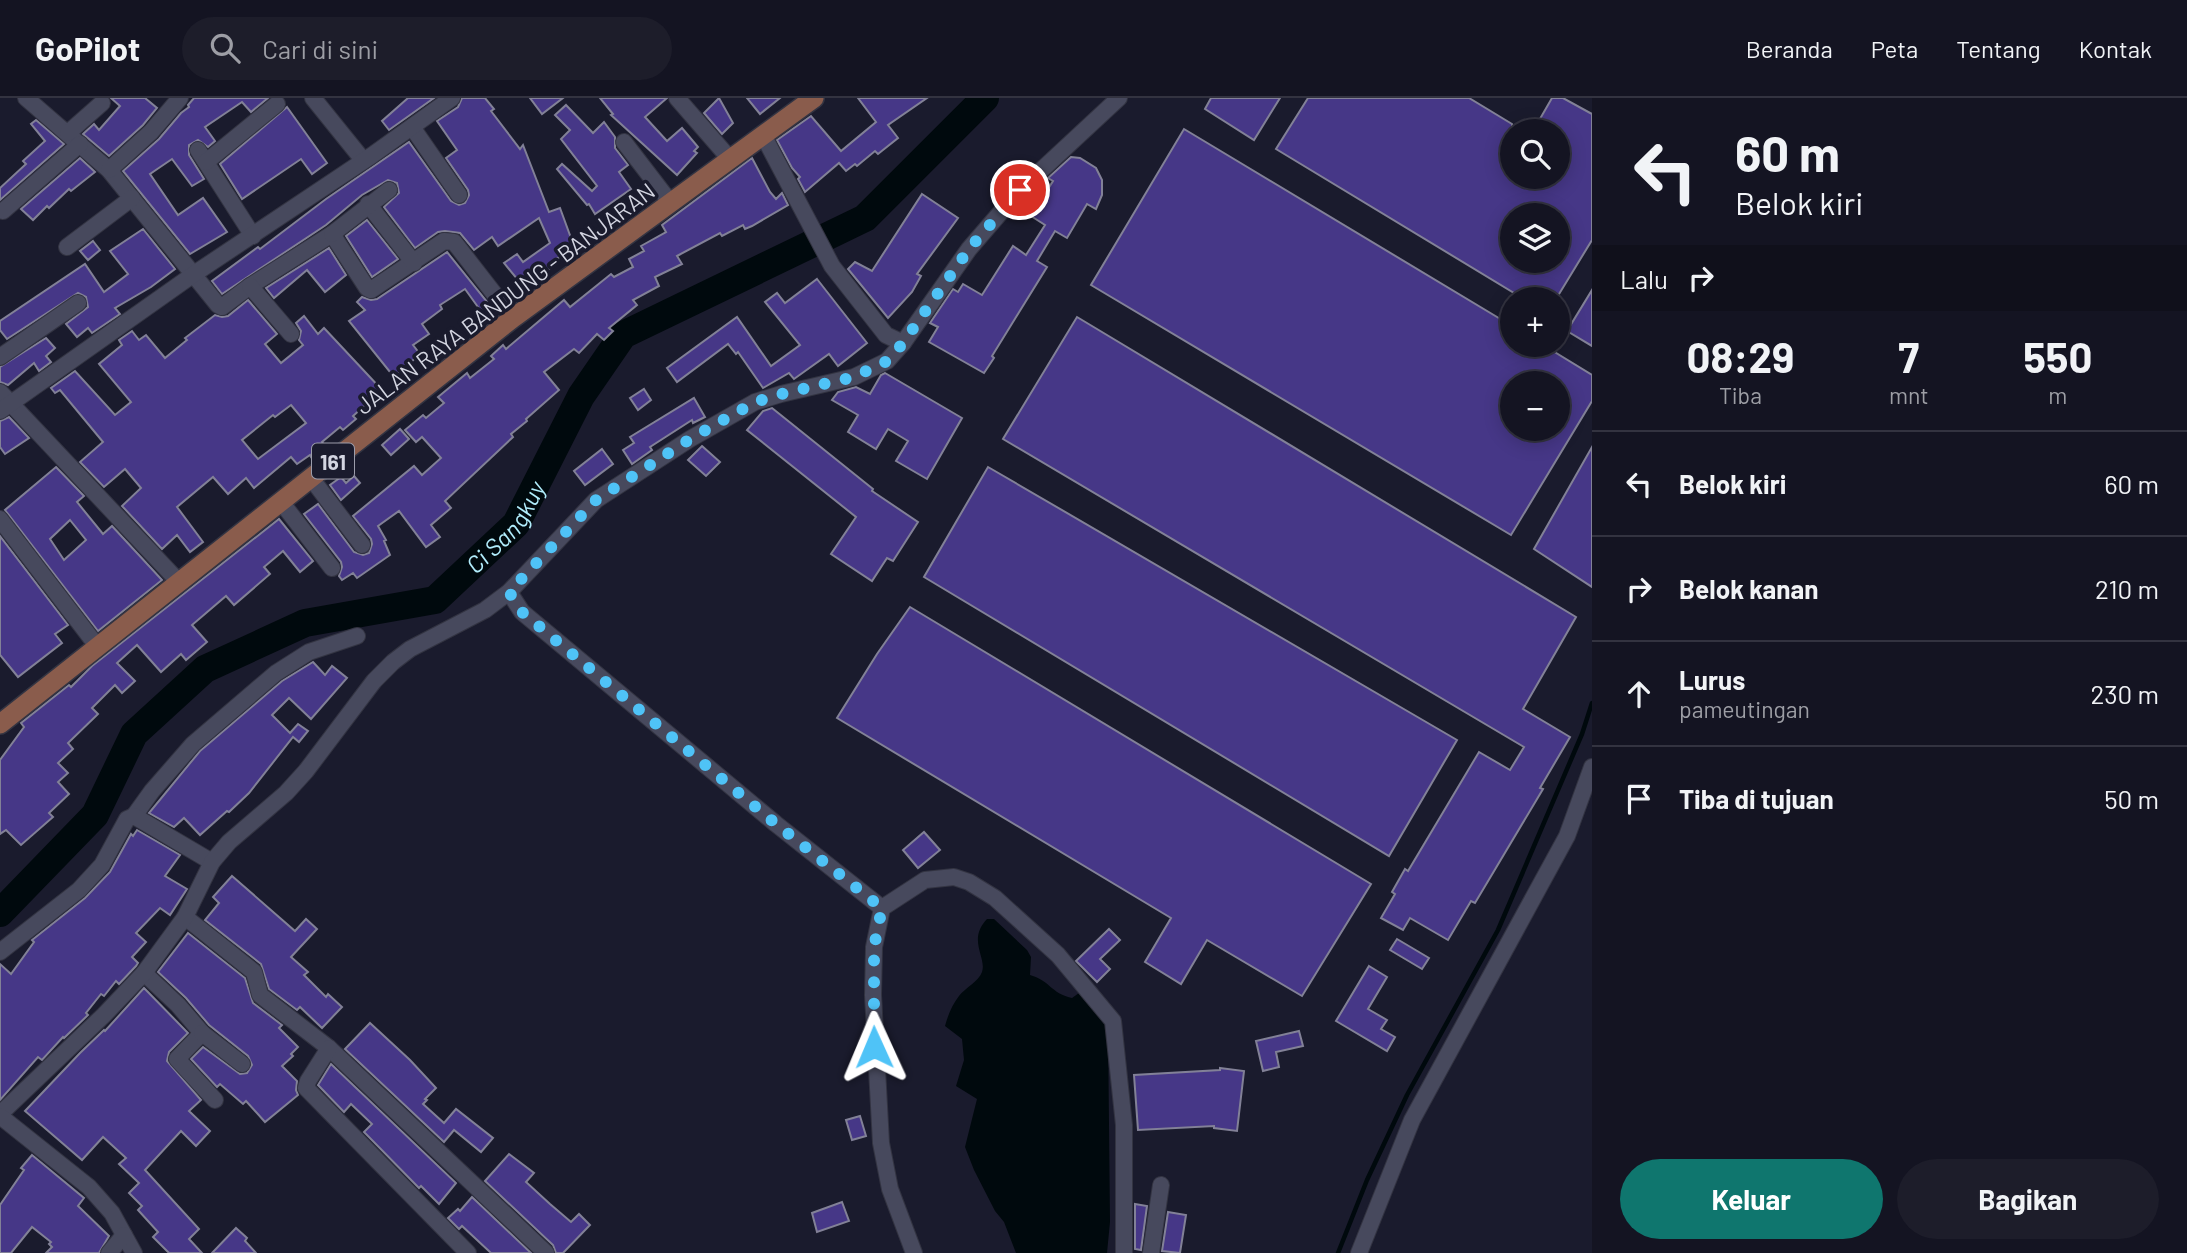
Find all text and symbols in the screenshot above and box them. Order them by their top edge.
search box [182,17,672,80]
text: GoPilot [35,28,140,68]
icon: search [206,29,244,67]
text: Cari di sini [262,33,378,64]
text: Beranda [1746,34,1833,63]
text: Peta [1871,34,1918,63]
text: Tentang [1956,34,2041,63]
text: Kontak [2079,34,2152,63]
map controls [1500,119,1570,441]
button: search [1500,119,1570,189]
text: 60 m [1735,123,1840,182]
icon: left [1620,126,1711,217]
pin [990,160,1050,220]
icon: arrive [1001,171,1039,209]
street label: JALAN RAYA BANDUNG - BANJARAN [350,176,660,420]
text: Belok kiri [1735,183,1863,221]
button: layers [1500,203,1570,273]
icon: right [1682,259,1720,297]
text: Lalu [1620,263,1668,294]
button: + [1500,287,1570,357]
text: 08:29 [1687,331,1794,381]
text: 7 [1898,331,1919,381]
text: 550 [2023,331,2092,381]
button: − [1500,371,1570,441]
text: Tiba [1719,381,1762,409]
text: mnt [1889,381,1929,409]
text: m [2048,381,2067,409]
road number: 161 [312,444,354,478]
icon: left [1620,465,1658,503]
text: Belok kiri [1679,468,1786,499]
text: 60 m [2104,468,2159,499]
water label: Ci Sangkuy [459,475,551,579]
icon: right [1620,570,1658,608]
text: Belok kanan [1679,573,1818,604]
text: 210 m [2095,573,2159,604]
text: Lurus [1679,664,1745,695]
icon: ahead [1620,675,1658,713]
text: 230 m [2090,678,2159,709]
text: pameutingan [1679,695,1810,723]
icon: arrive [1620,780,1658,818]
text: Tiba di tujuan [1679,783,1834,814]
text: 50 m [2104,783,2159,814]
position arrow [837,1010,911,1084]
button: Keluar [1620,1159,1883,1239]
button: Bagikan [1897,1159,2159,1239]

